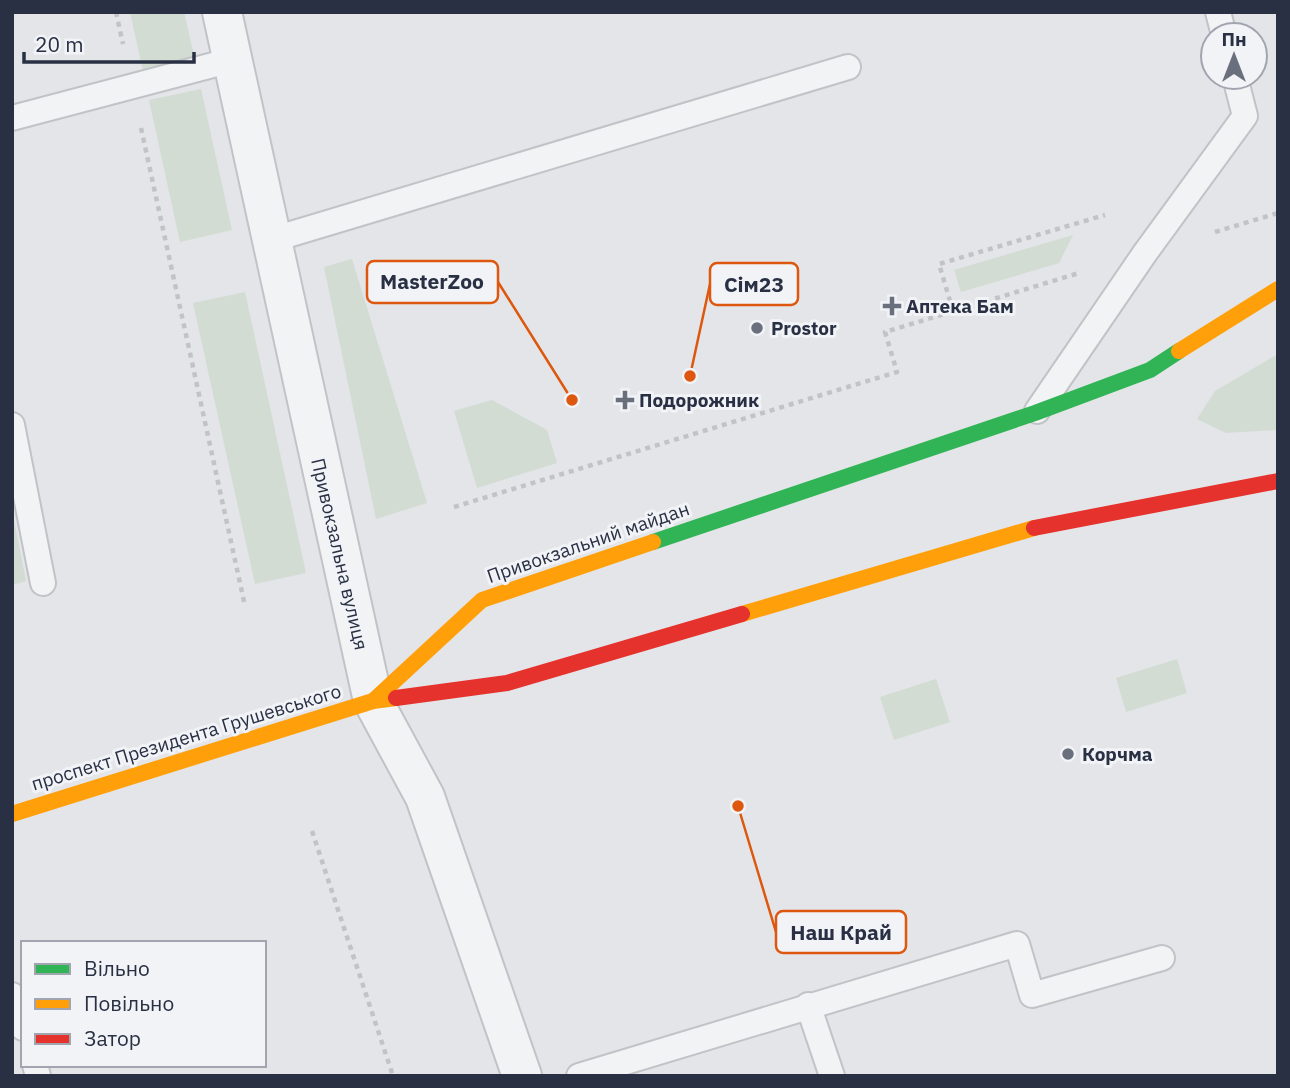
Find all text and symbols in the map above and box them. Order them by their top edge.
scale bar [24,21,194,65]
north arrow [1199,21,1269,91]
text: Пн [1221,27,1247,51]
text: 20 m [35,30,84,58]
callout: MasterZoo [367,261,498,303]
callout: Сім23 [710,263,798,305]
text: MasterZoo [380,267,484,295]
text: Сім23 [724,270,784,298]
place label: Аптека Бам [906,294,1014,318]
marker: Аптека Бам [884,298,900,314]
place label: Prostor [771,316,837,340]
marker: Prostor [749,320,765,336]
place label: Подорожник [639,388,759,412]
marker: Подорожник [617,392,633,408]
street label: Привокзальна вулиця [306,456,374,652]
street label: Привокзальний майдан [484,496,692,588]
street label: проспект Президента Грушевського [28,678,344,796]
place label: Корчма [1082,742,1153,766]
marker: Корчма [1060,746,1076,762]
callout: Наш Край [776,911,906,953]
text: Наш Край [790,918,892,946]
legend [21,941,266,1067]
text: Вільно [84,954,150,982]
text: Повільно [84,989,174,1017]
text: Затор [84,1024,141,1052]

